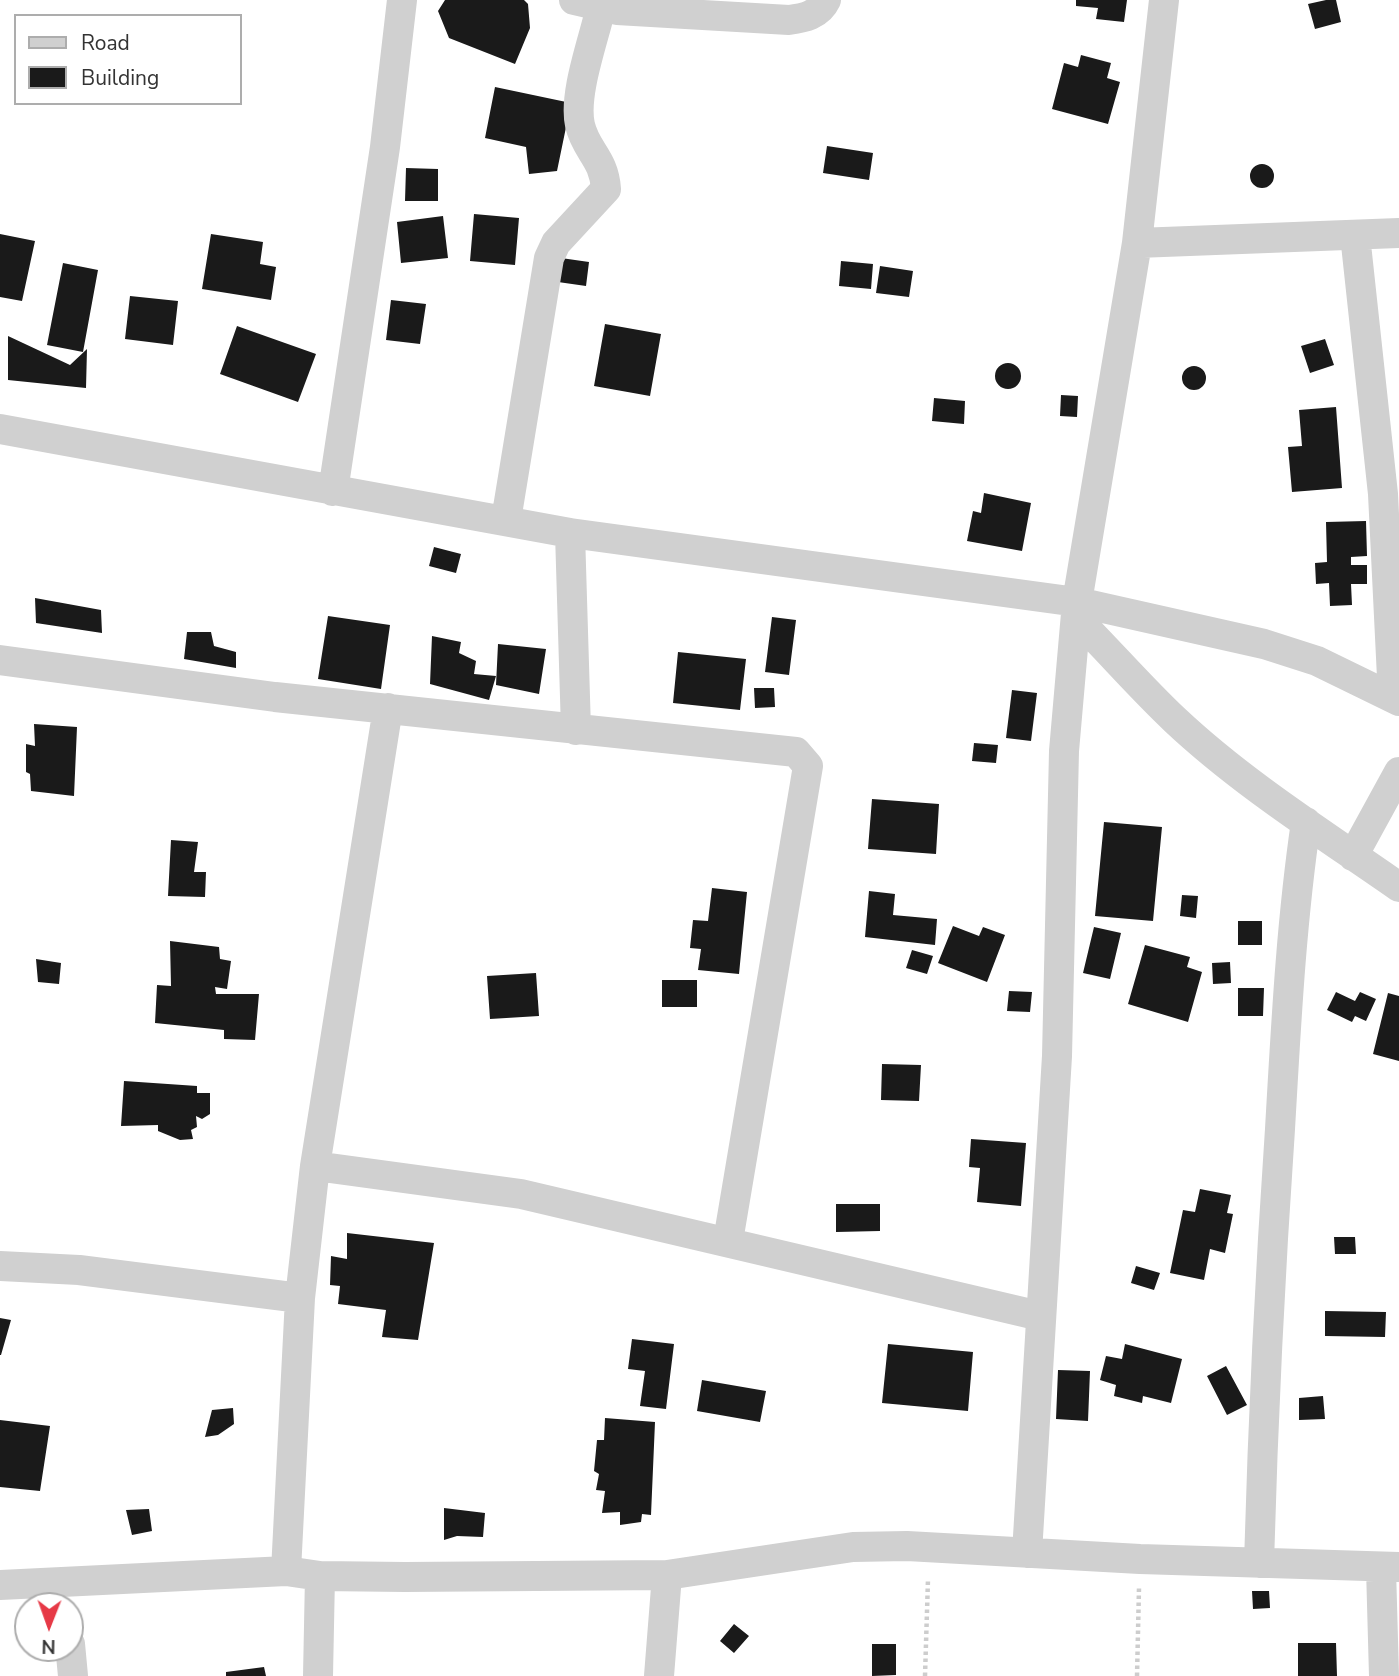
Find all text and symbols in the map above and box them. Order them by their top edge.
legend [14,14,242,105]
text: Road [81,29,130,57]
text: Building [81,64,159,92]
north arrow [14,1592,84,1662]
text: N [41,1633,56,1659]

